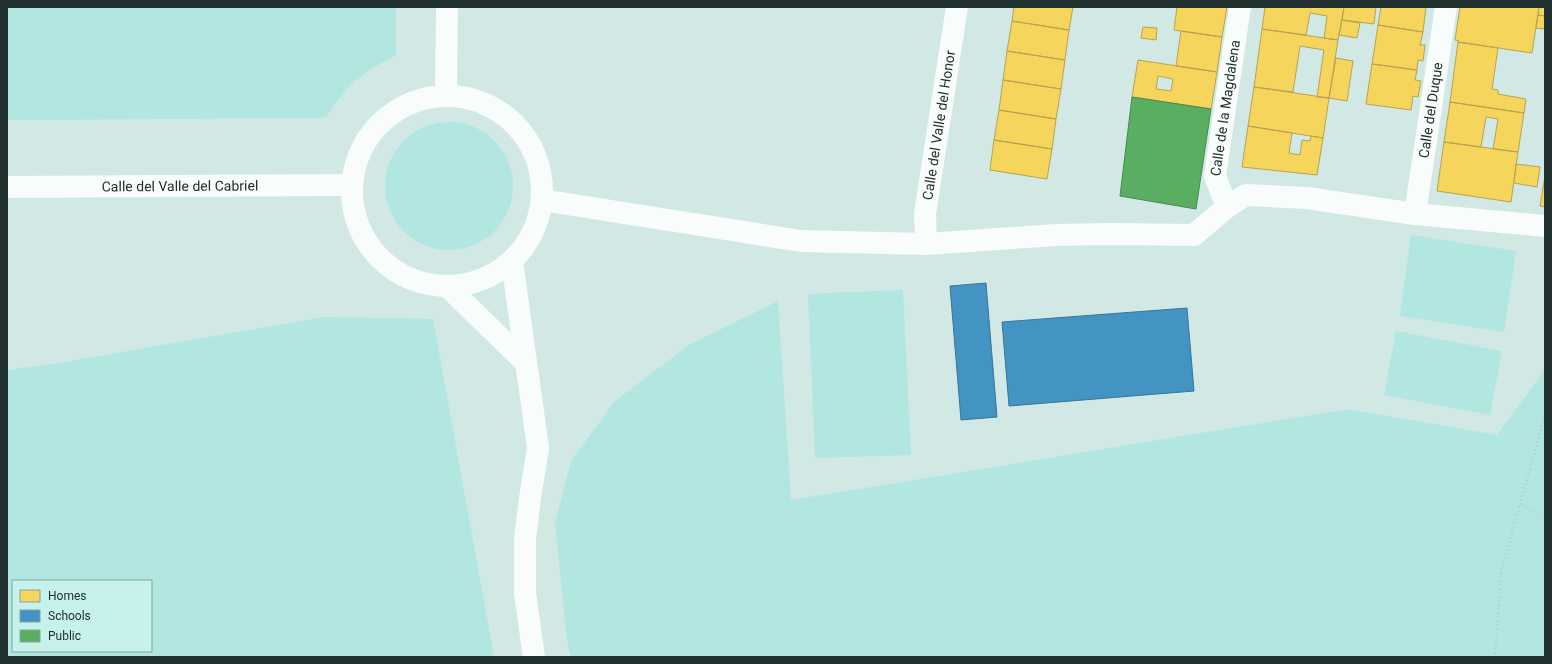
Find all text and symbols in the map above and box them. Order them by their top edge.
street label: Calle de la Magdalena [1207,39,1243,177]
street label: Calle del Valle del Honor [919,49,958,201]
street label: Calle del Duque [1415,61,1446,159]
street label: Calle del Valle del Cabriel [102,178,258,194]
legend [12,580,152,652]
text: Homes [48,589,86,603]
text: Schools [48,609,91,623]
text: Public [48,629,81,643]

